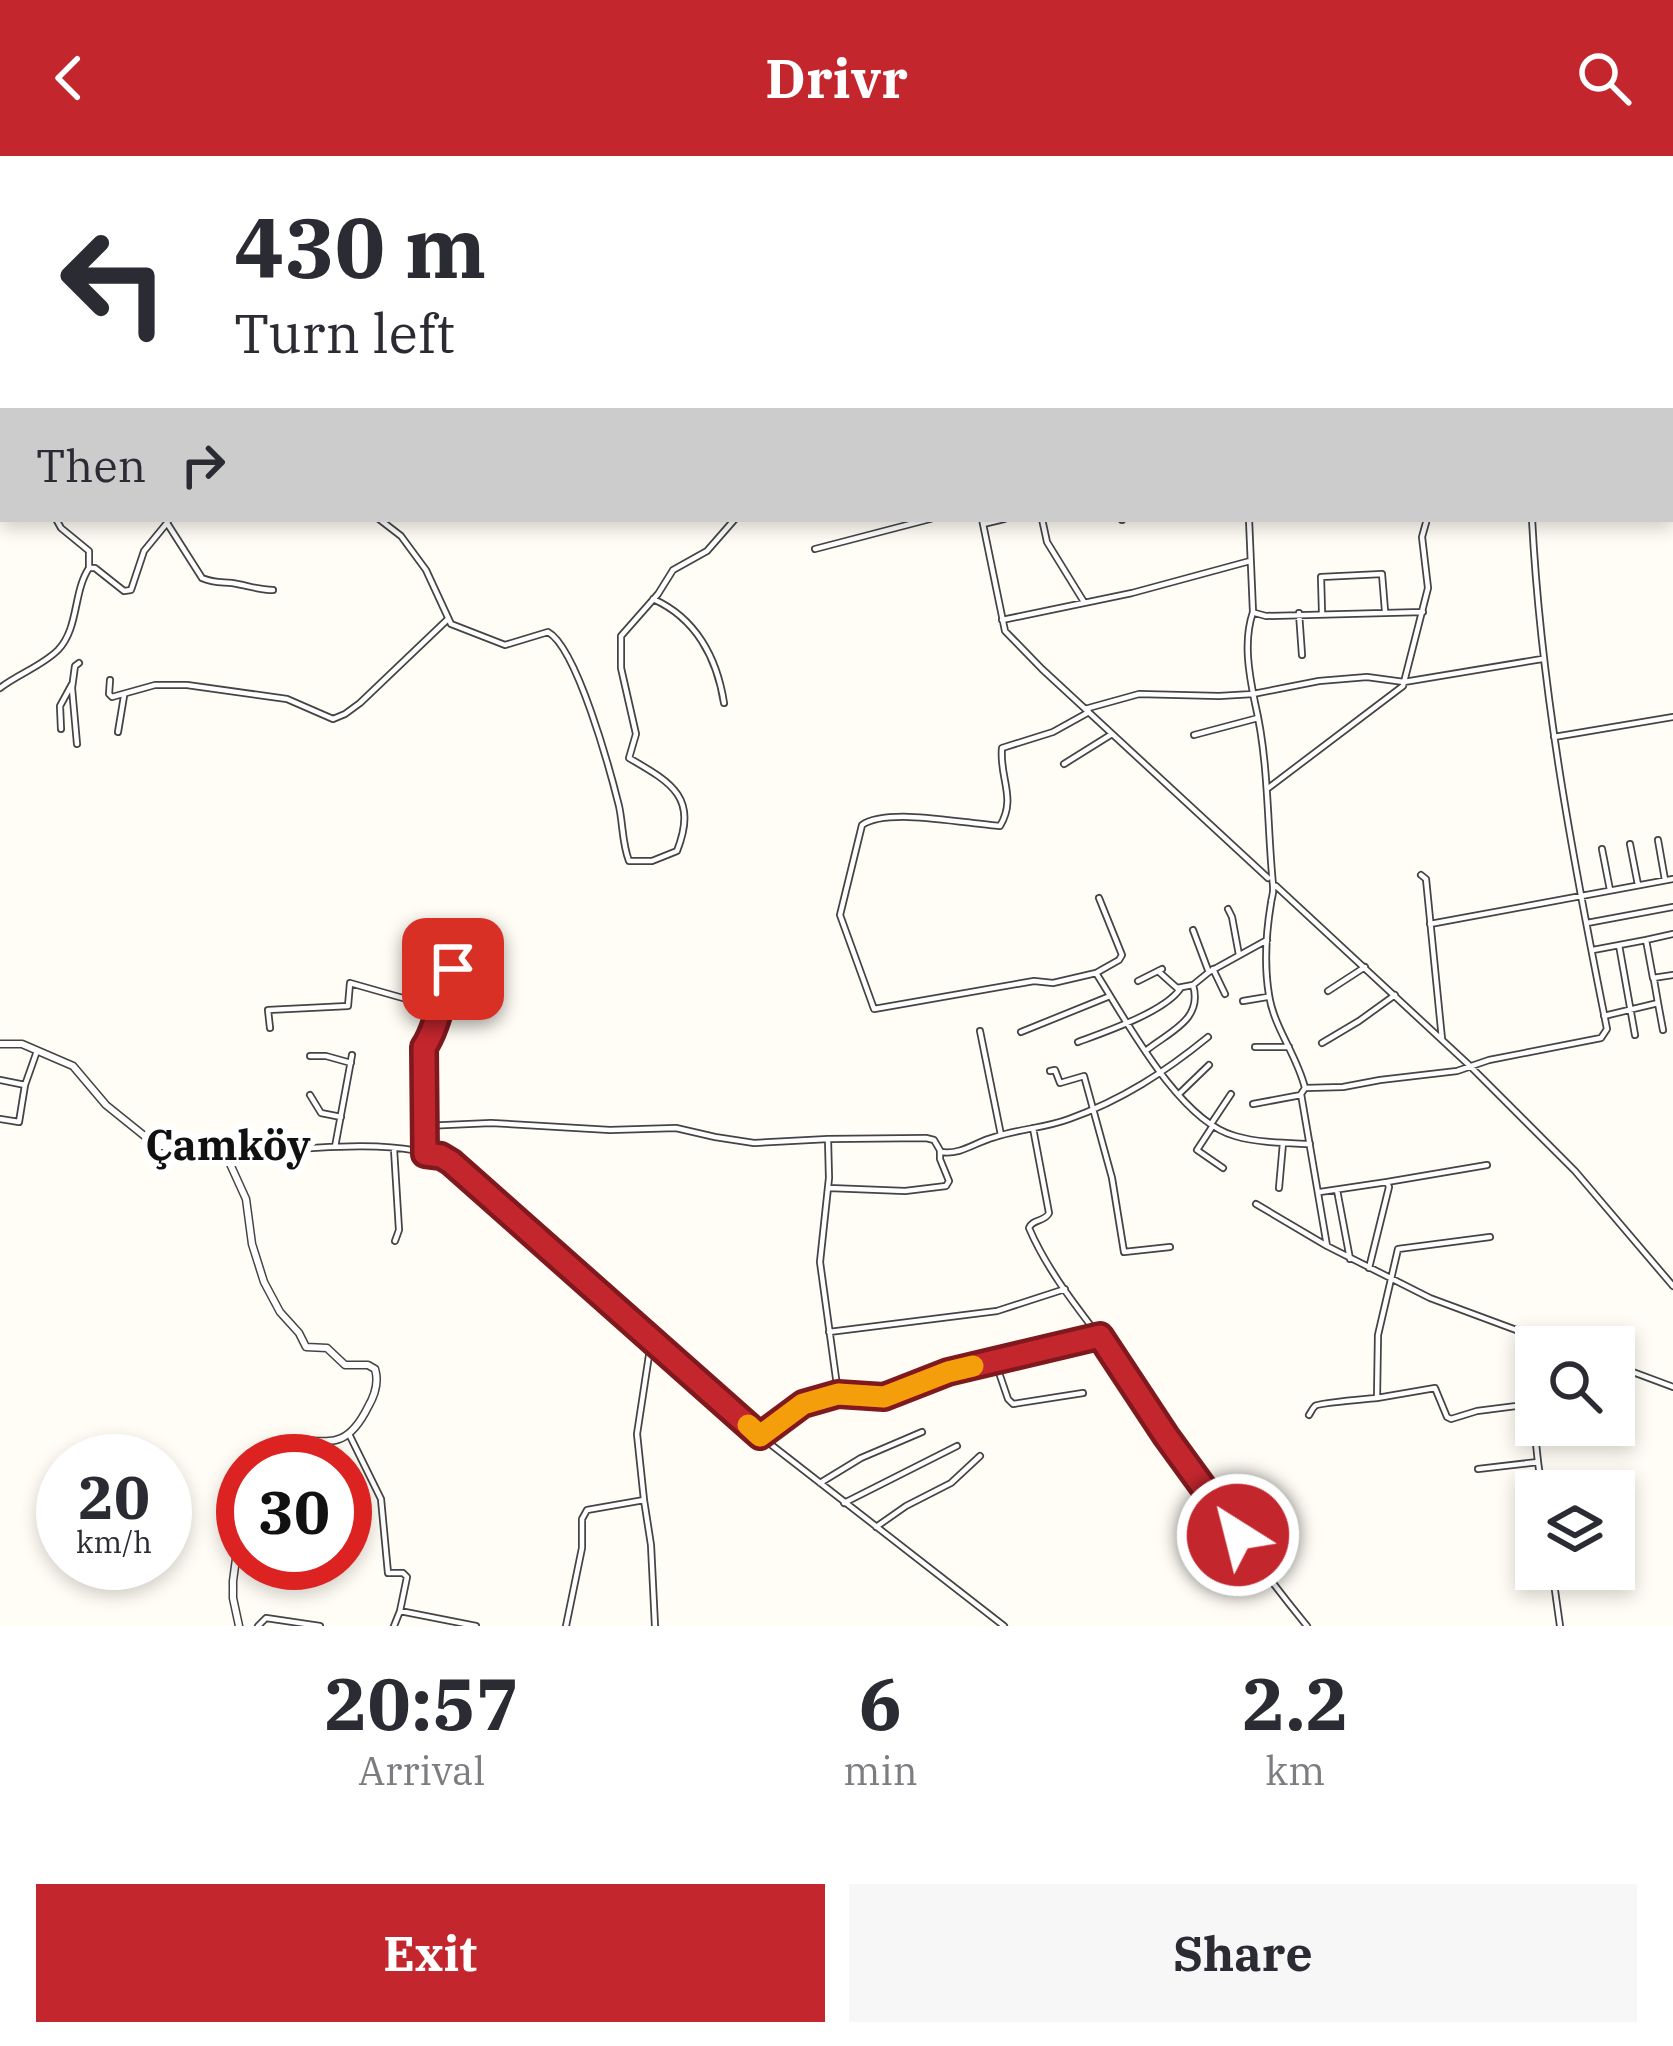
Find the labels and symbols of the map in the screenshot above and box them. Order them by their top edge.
pin [402,918,504,1020]
district label: Çamköy [145,1117,311,1172]
speed limit sign: 30 [216,1434,372,1590]
position arrow [1175,1472,1301,1598]

